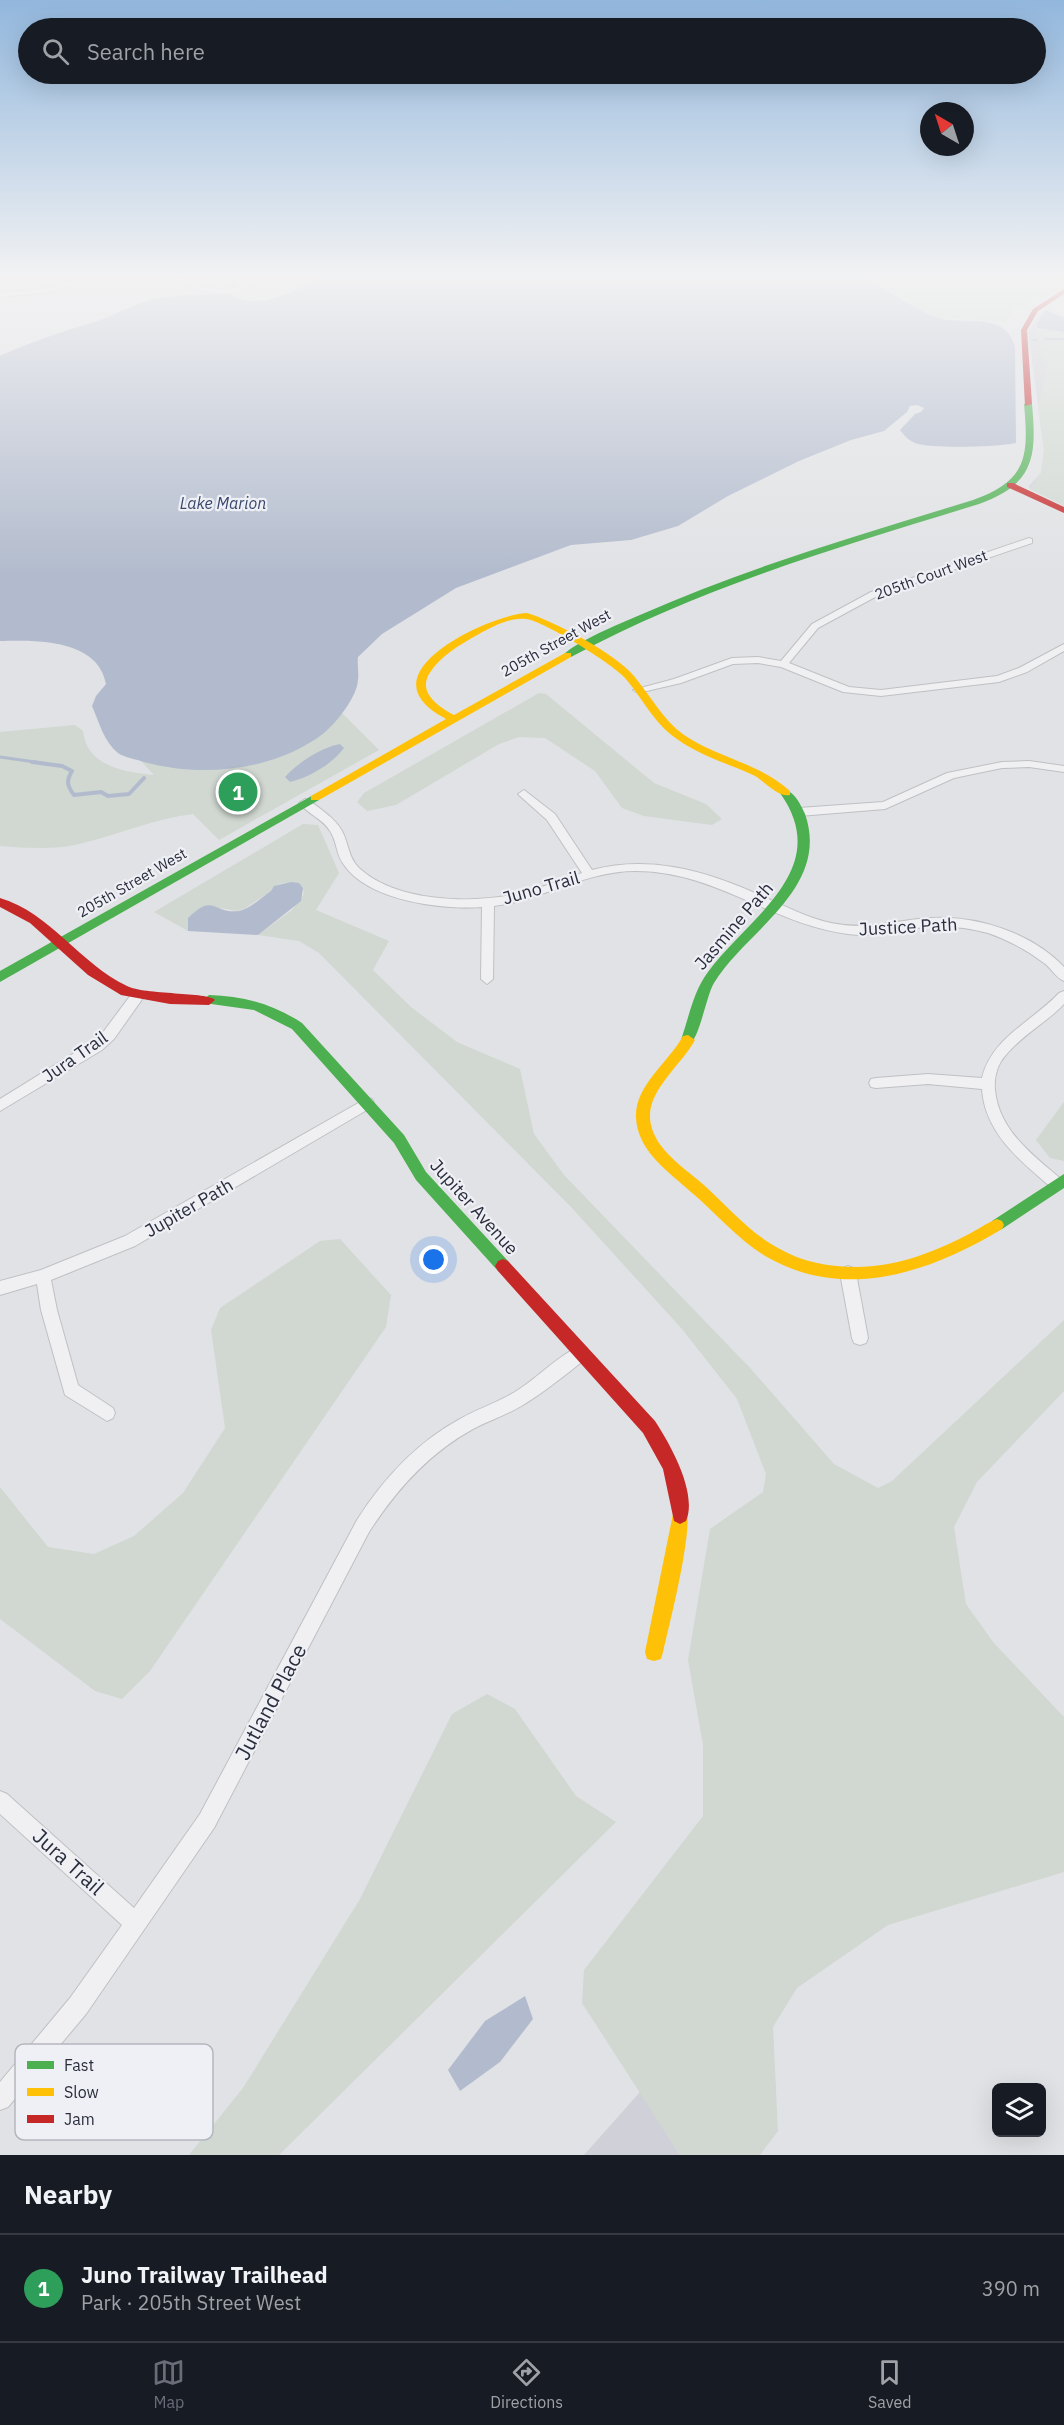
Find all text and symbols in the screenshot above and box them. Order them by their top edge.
search box [18,18,1046,84]
icon: search [39,35,72,68]
text: Search here [87,37,205,66]
north arrow [920,102,974,156]
water label: Lake Marion [180,493,266,513]
street label: 205th Court West [872,545,990,604]
street label: 205th Street West [497,604,614,681]
pin: 1 [218,770,258,814]
street label: 205th Street West [74,844,190,922]
street label: Juno Trail [500,866,582,909]
street label: Jasmine Path [689,877,778,974]
street label: Justice Path [858,912,958,941]
street label: Jura Trail [37,1026,112,1087]
street label: Jupiter Avenue [425,1154,524,1260]
street label: Jupiter Path [140,1173,237,1242]
your location [419,1245,448,1274]
street label: Jutland Place [228,1639,312,1764]
street label: Jura Trail [27,1822,111,1901]
legend [15,2044,213,2140]
text: Fast [64,2055,94,2075]
text: Slow [64,2082,99,2102]
map controls [992,2083,1046,2137]
button: layers [992,2083,1046,2137]
text: Jam [64,2109,95,2129]
text: Nearby [24,2177,112,2211]
text: Juno Trailway Trailhead [81,2260,328,2289]
text: 1 [38,2275,50,2302]
text: 390 m [982,2275,1040,2302]
text: Park · 205th Street West [81,2289,301,2316]
tab: Map [152,2356,185,2412]
tab: Directions [490,2356,563,2412]
tab: Saved [868,2356,912,2412]

